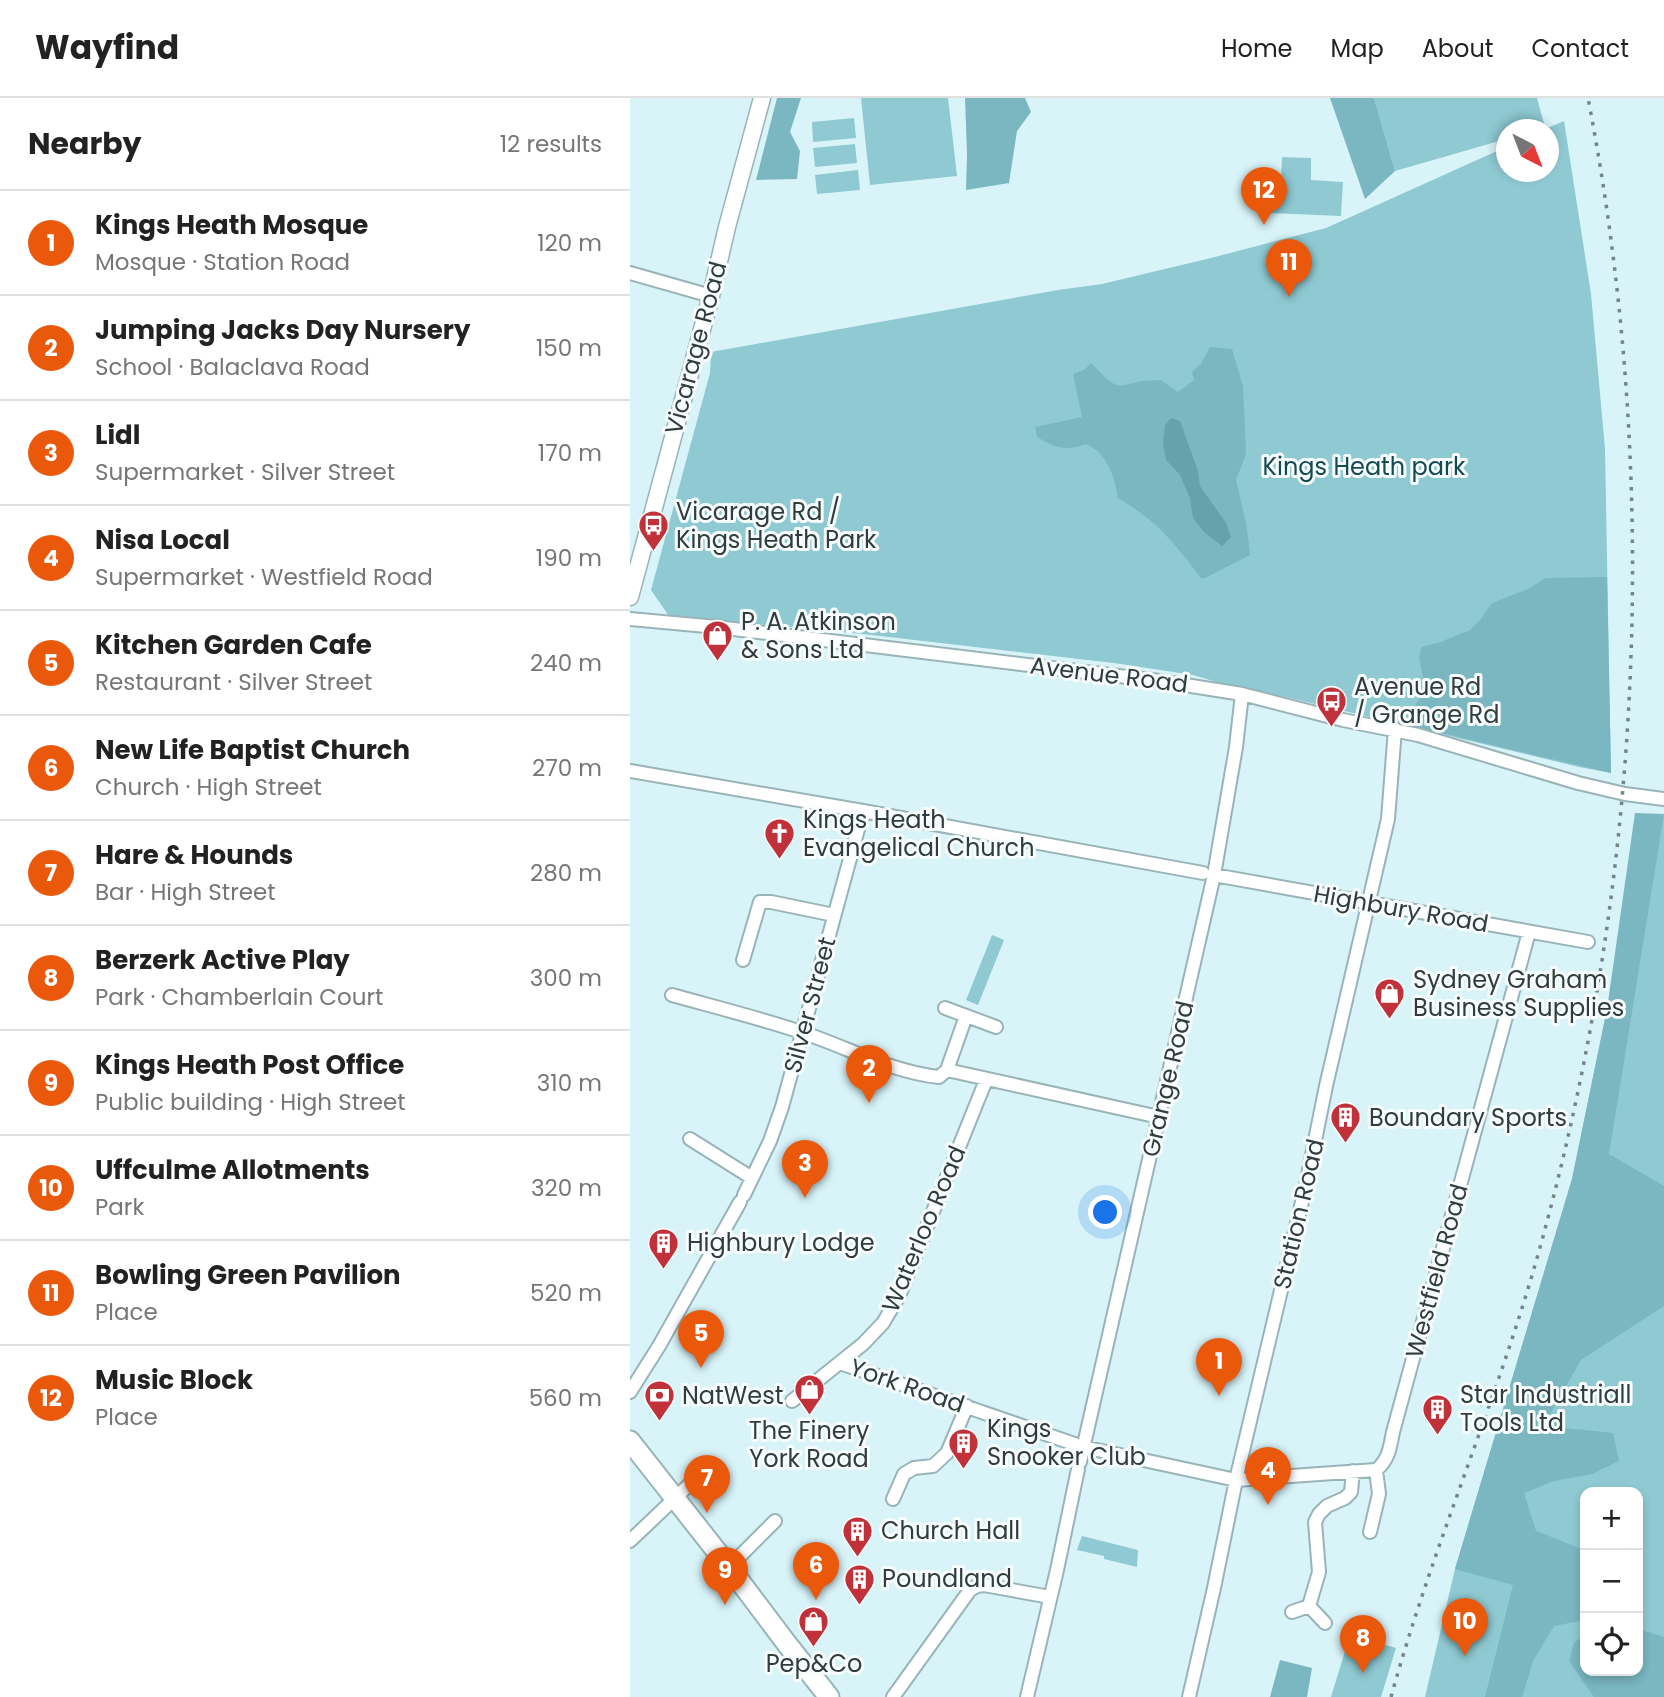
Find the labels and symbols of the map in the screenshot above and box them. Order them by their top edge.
north arrow [1496,119,1559,182]
pin: 12 [1241,167,1287,225]
pin: 11 [1266,239,1312,297]
street label: Vicarage Road [657,258,734,438]
park label: Kings Heath park [1263,450,1466,483]
place label: Vicarage Rd / Kings Heath Park [676,495,877,556]
bus stop icon: Vicarage Rd / Kings Heath Park [636,509,670,553]
place label: P. A. Atkinson & Sons Ltd [741,605,896,666]
shop icon: P. A. Atkinson & Sons Ltd [701,619,735,663]
street label: Avenue Road [1028,648,1190,701]
place label: Avenue Rd / Grange Rd [1354,670,1499,731]
bus stop icon: Avenue Rd / Grange Rd [1314,684,1348,728]
place label: Kings Heath Evangelical Church [803,803,1035,864]
church icon: Kings Heath Evangelical Church [763,817,797,861]
street label: Highbury Road [1311,877,1491,940]
street label: Silver Street [775,933,844,1077]
place label: Sydney Graham Business Supplies [1413,963,1624,1024]
shop icon: Sydney Graham Business Supplies [1373,977,1407,1021]
street label: Grange Road [1134,998,1201,1160]
pin: 2 [846,1045,892,1103]
building icon: Boundary Sports [1329,1101,1363,1145]
place label: Boundary Sports [1369,1101,1567,1134]
street label: Station Road [1265,1136,1332,1292]
pin: 3 [782,1140,828,1198]
street label: Waterloo Road [874,1141,973,1317]
street label: Westfield Road [1397,1180,1476,1362]
your location [1088,1195,1122,1229]
building icon: Highbury Lodge [647,1226,681,1270]
place label: Highbury Lodge [687,1226,875,1259]
pin: 5 [678,1310,724,1368]
pin: 1 [1196,1338,1242,1396]
street label: York Road [845,1350,969,1421]
shop icon: The Finery York Road [792,1372,826,1416]
place label: Star Industriall Tools Ltd [1460,1378,1631,1439]
bank icon: NatWest [642,1379,676,1423]
place label: NatWest [682,1379,783,1412]
building icon: Star Industriall Tools Ltd [1420,1392,1454,1436]
place label: Kings Snooker Club [987,1412,1146,1473]
place label: The Finery York Road [749,1414,870,1475]
building icon: Kings Snooker Club [947,1426,981,1470]
pin: 4 [1245,1447,1291,1505]
pin: 7 [684,1455,730,1513]
building icon: Church Hall [841,1514,875,1558]
place label: Church Hall [881,1514,1020,1547]
pin: 6 [793,1542,839,1600]
pin: 9 [702,1547,748,1605]
building icon: Poundland [842,1562,876,1606]
place label: Poundland [882,1562,1012,1595]
pin: 10 [1442,1598,1488,1656]
shop icon: Pep&Co [797,1605,831,1649]
pin: 8 [1340,1615,1386,1673]
place label: Pep&Co [766,1647,862,1680]

